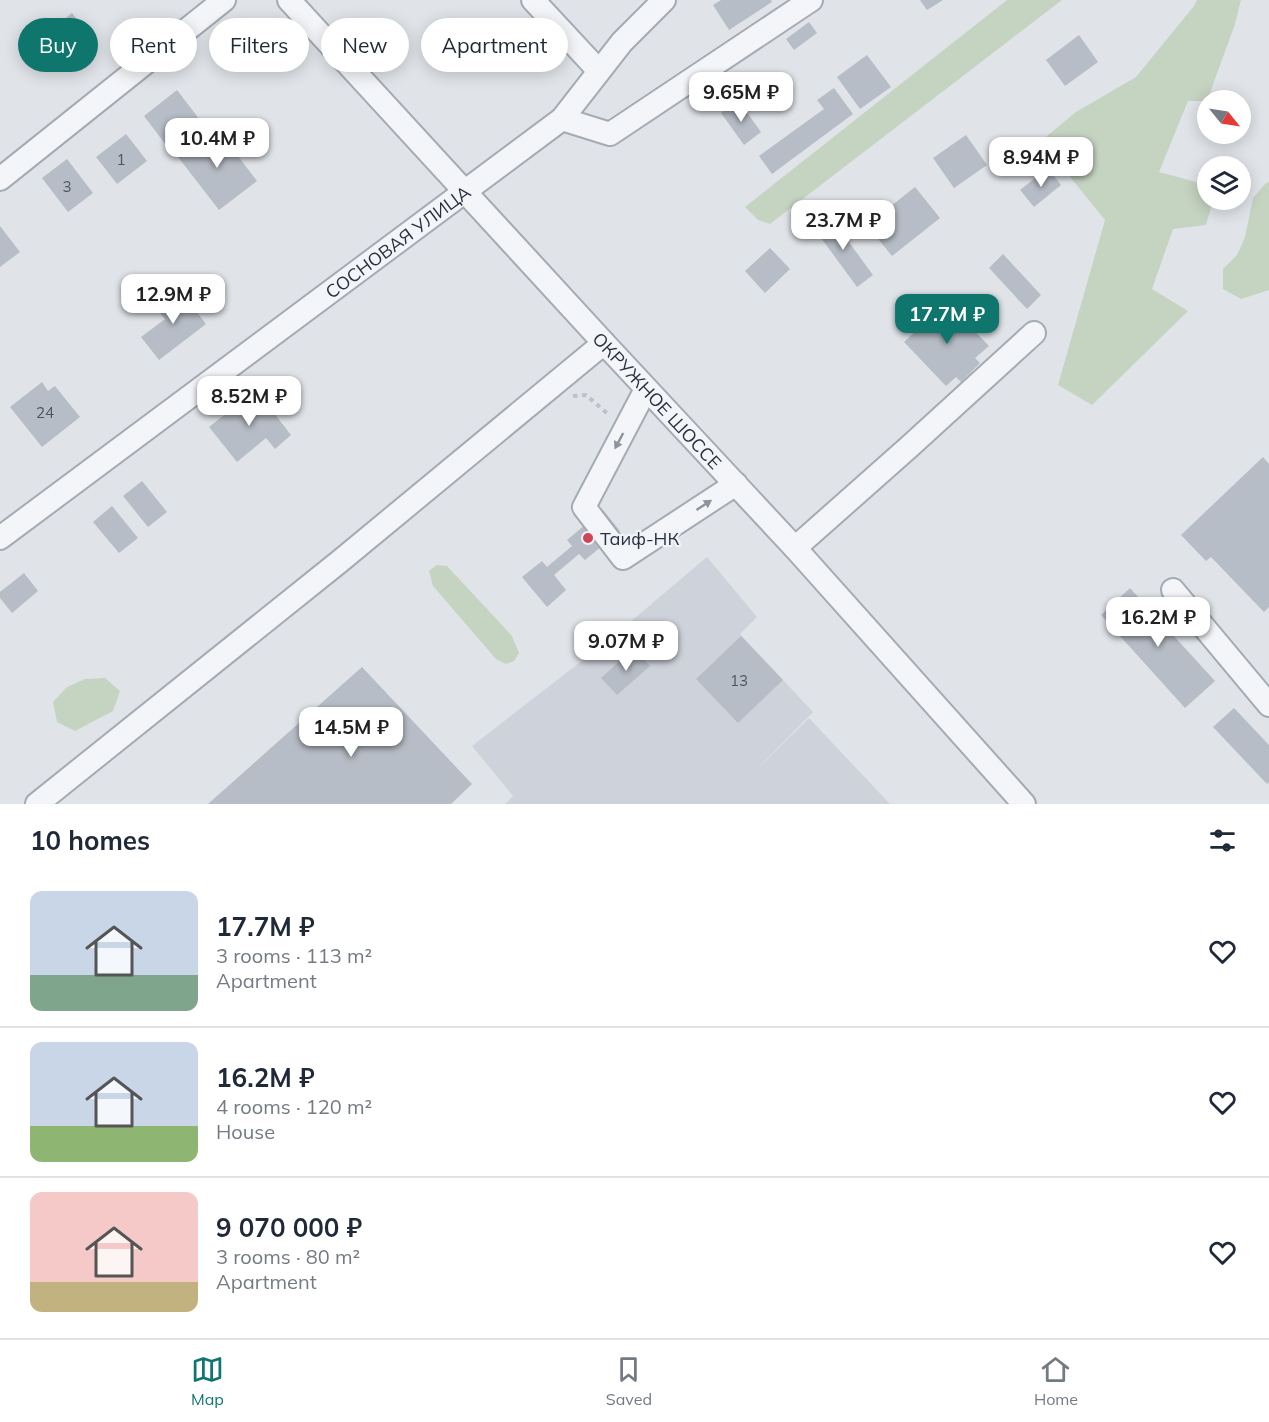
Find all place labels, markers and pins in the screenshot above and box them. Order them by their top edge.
pin: 9.65M ₽ [686,72,796,123]
pin: 10.4M ₽ [162,118,272,169]
pin: 8.94M ₽ [986,137,1096,188]
pin: 23.7M ₽ [788,200,898,251]
pin: 12.9M ₽ [118,274,228,325]
pin: 17.7M ₽ [892,294,1002,345]
pin: 8.52M ₽ [194,376,304,427]
place label: Таиф-НК [600,527,679,550]
marker: Таиф-НК [581,531,595,545]
pin: 16.2M ₽ [1103,597,1213,648]
pin: 9.07M ₽ [571,621,681,672]
pin: 14.5M ₽ [296,707,406,758]

